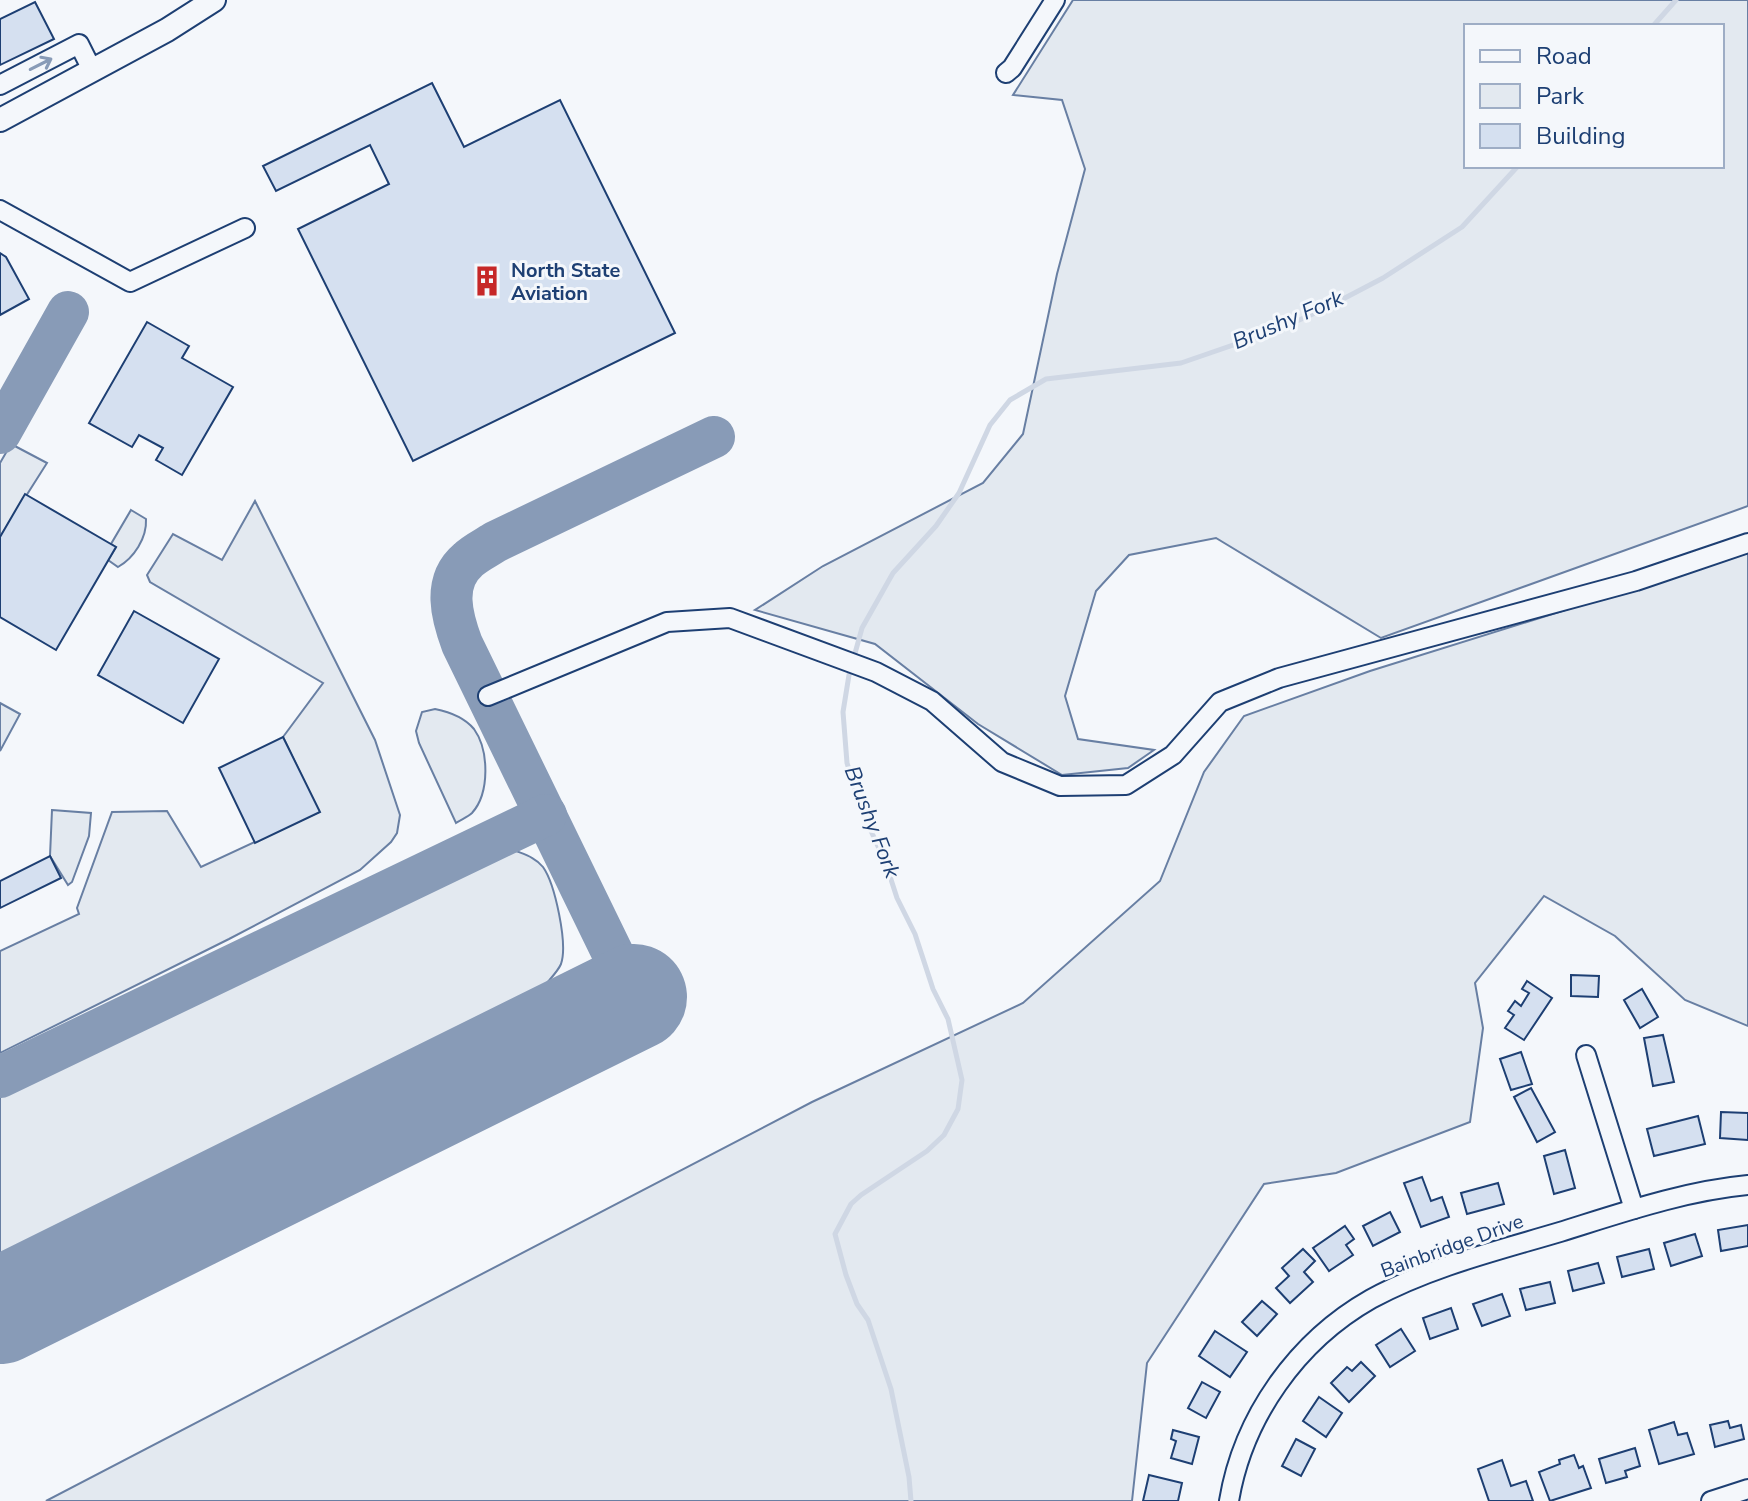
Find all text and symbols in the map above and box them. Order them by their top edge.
legend [1464,24,1724,168]
text: Road [1536,40,1592,72]
one-way arrow [29,55,53,71]
text: Park [1536,80,1585,112]
text: Building [1536,120,1626,152]
place label: North State Aviation [511,257,620,307]
building icon: North State Aviation [470,264,504,298]
water label: Brushy Fork [1228,283,1349,357]
water label: Brushy Fork [837,762,907,883]
street label: Bainbridge Drive [1377,1208,1527,1284]

